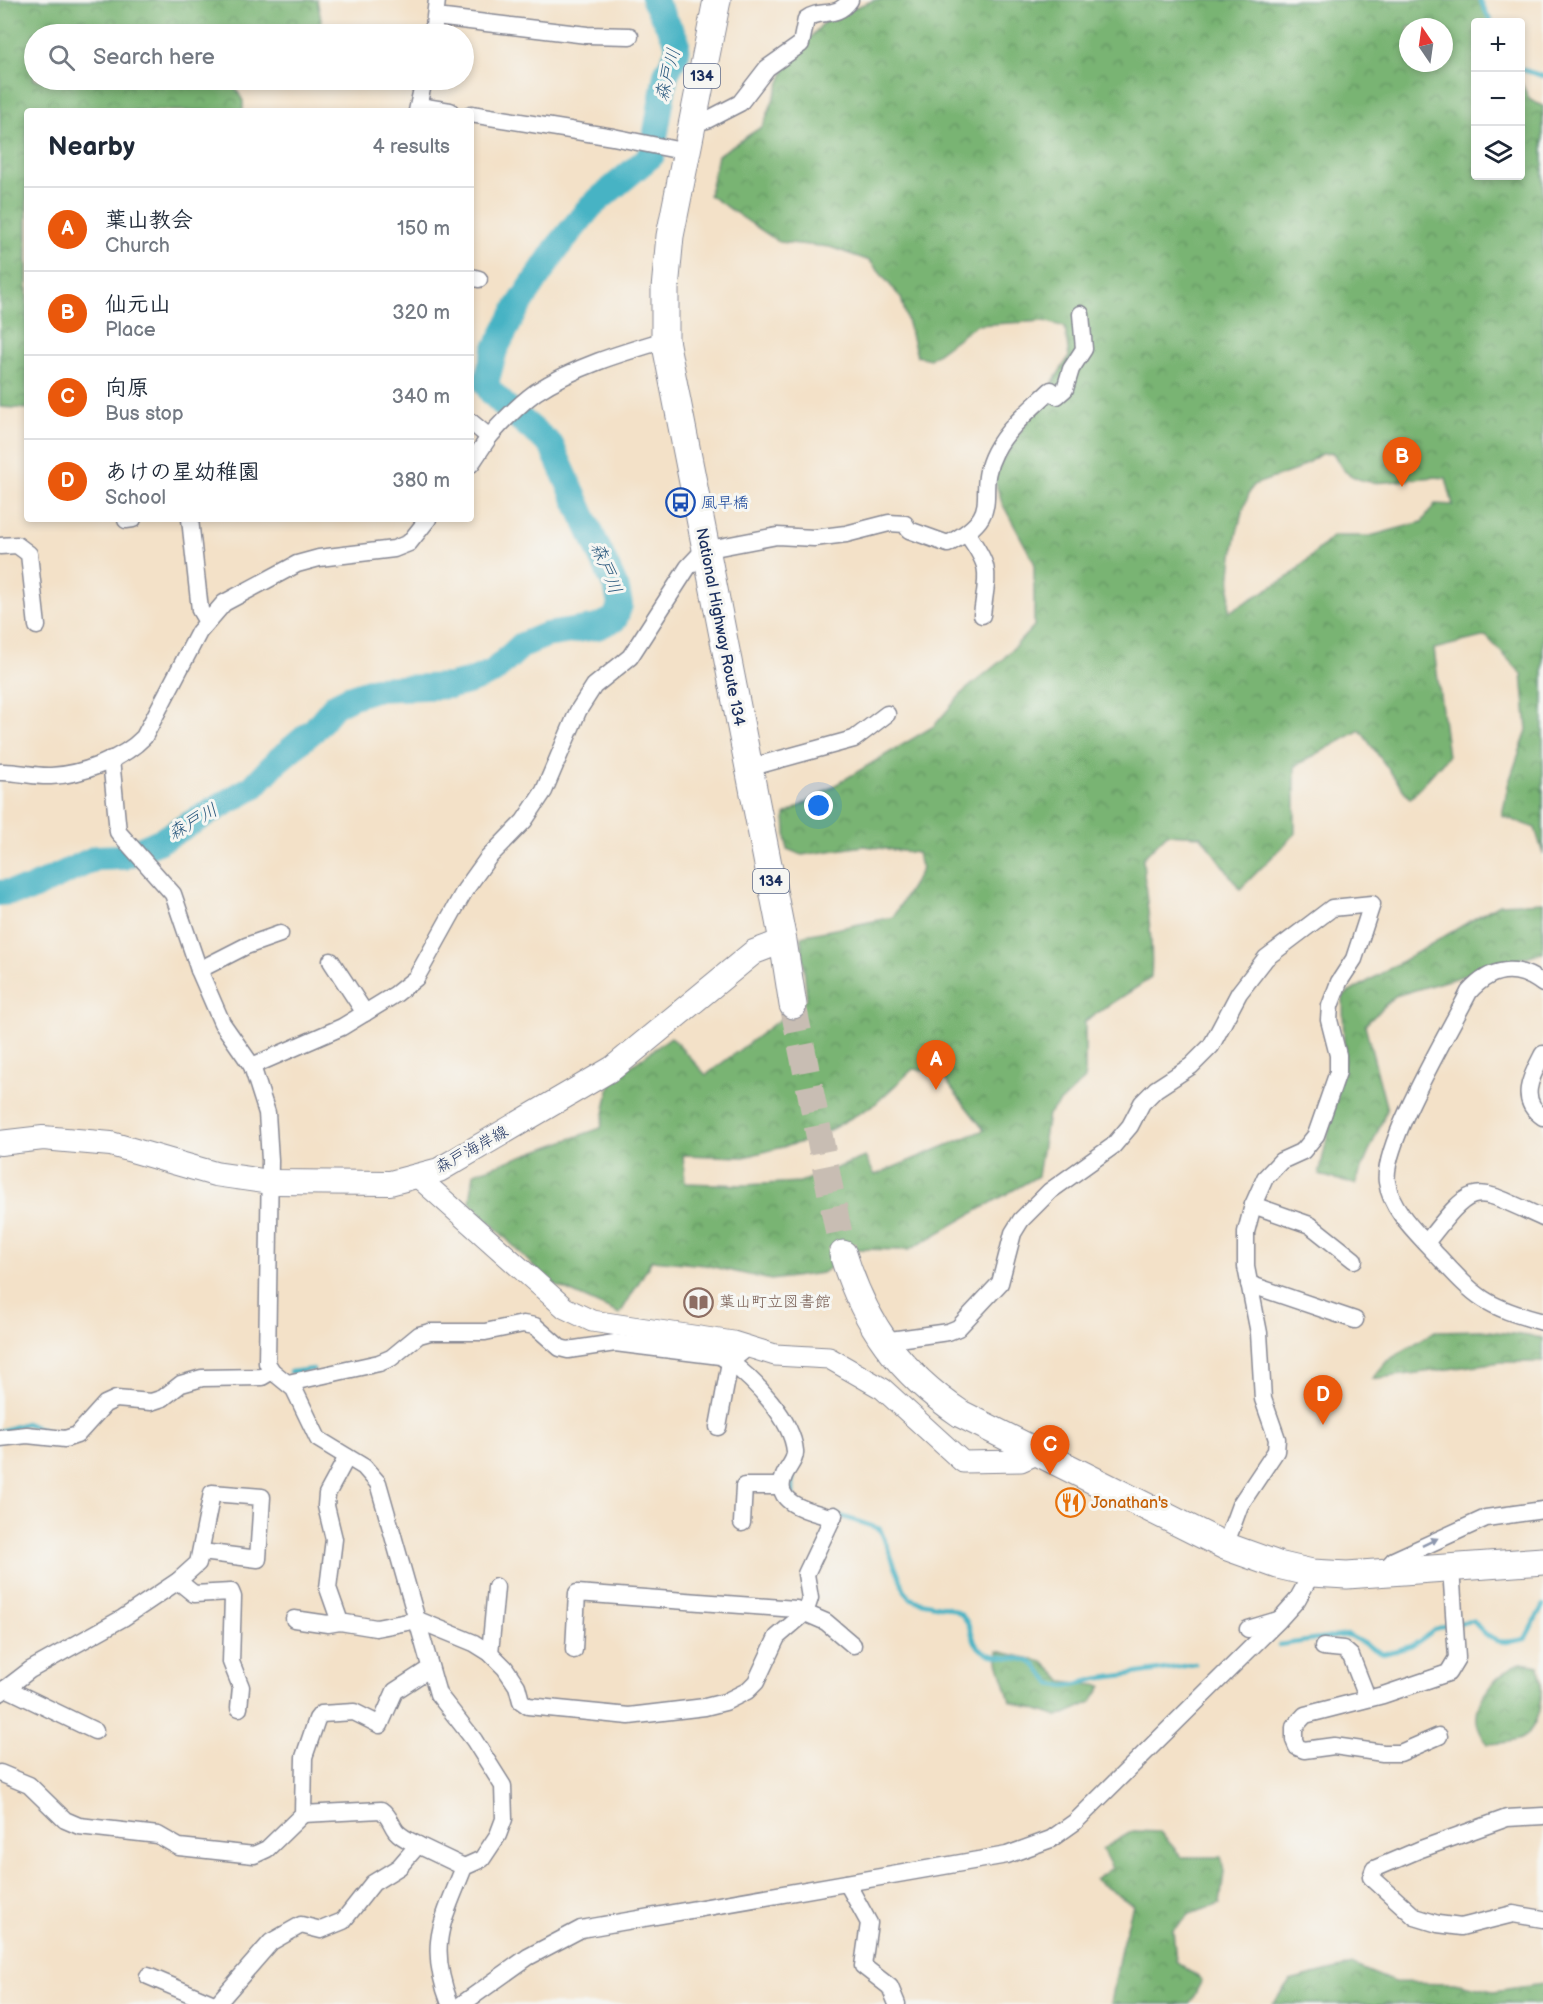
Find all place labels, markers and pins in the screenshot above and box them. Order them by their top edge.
pin: B [1382,438,1422,487]
bus stop icon: 風早橋 [664,487,696,519]
place label: 風早橋 [701,494,749,513]
pin: A [916,1040,956,1090]
library icon: 葉山町立図書館 [682,1286,714,1318]
place label: 葉山町立図書館 [719,1293,831,1312]
pin: D [1304,1376,1342,1425]
pin: C [1030,1426,1070,1475]
restaurant icon: Jonathan's [1054,1487,1086,1519]
place label: Jonathan's [1091,1494,1168,1513]

